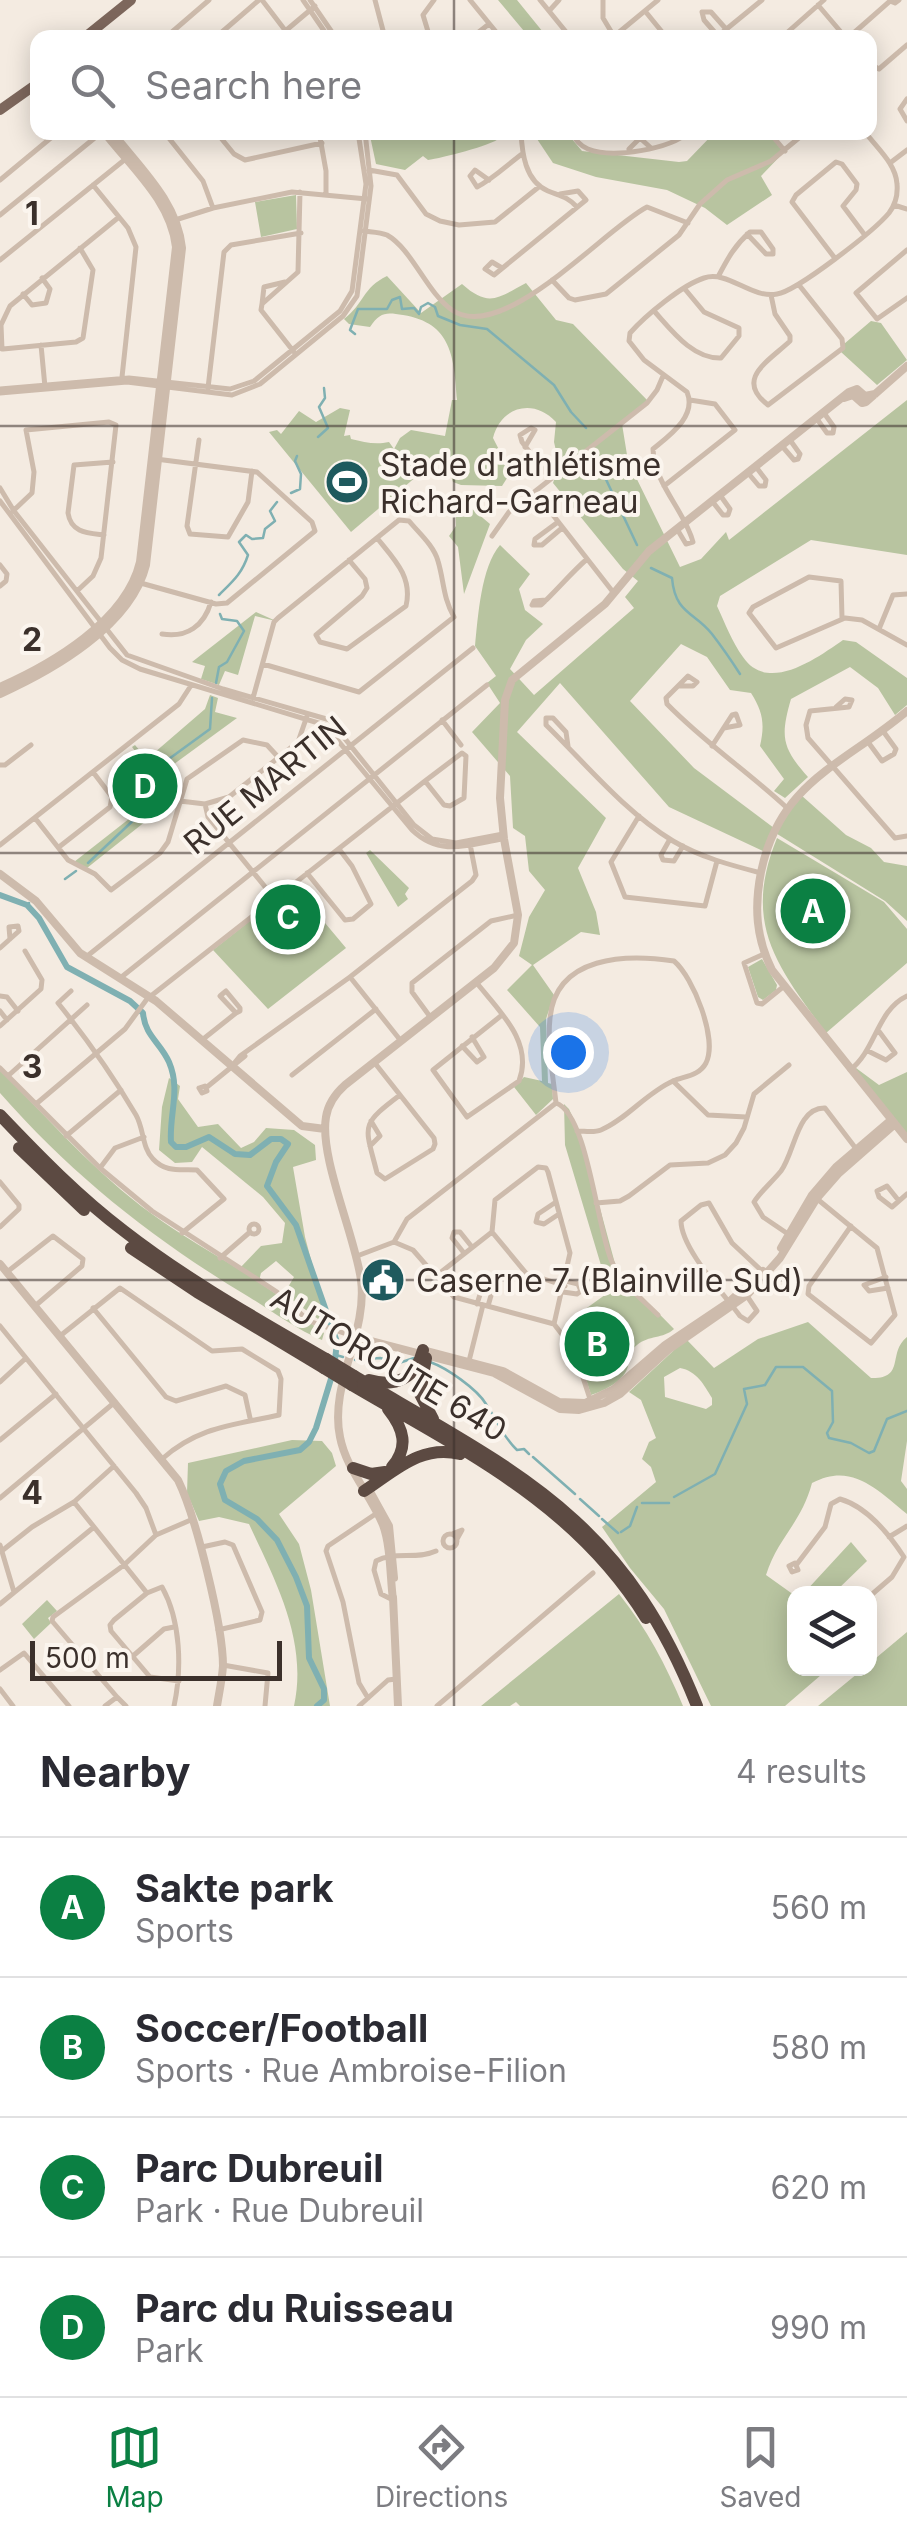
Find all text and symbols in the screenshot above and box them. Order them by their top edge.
search box [30,30,877,140]
icon: search [65,58,120,113]
text: Search here [145,62,362,108]
text: 1 [25,194,39,233]
place label: Stade d'athlétisme Richard-Garneau [380,445,661,521]
sports icon: Stade d'athlétisme Richard-Garneau [324,459,370,505]
text: 2 [22,620,42,659]
street label: RUE MARTIN [176,708,354,862]
pin: D [112,748,178,824]
pin: A [780,874,846,948]
pin: C [256,880,320,954]
your location [543,1027,594,1078]
text: 3 [22,1047,42,1086]
public building icon: Caserne 7 (Blainville Sud) [360,1257,406,1303]
place label: Caserne 7 (Blainville Sud) [416,1261,803,1300]
street label: AUTOROUTE 640 [264,1278,514,1450]
pin: B [564,1306,630,1382]
text: 4 [21,1473,43,1512]
map controls [787,1586,877,1676]
button: layers [787,1586,877,1676]
scale bar [30,1636,282,1680]
text: 500 m [45,1641,130,1675]
text: Nearby [40,1746,191,1797]
text: 4 results [736,1752,867,1791]
text: Sakte park [135,1865,334,1911]
text: A [61,1888,84,1927]
text: 560 m [770,1888,867,1927]
text: Sports [135,1911,234,1950]
text: Soccer/Football [135,2005,428,2051]
text: B [62,2028,83,2067]
text: 580 m [771,2028,867,2067]
text: Sports · Rue Ambroise-Filion [135,2051,567,2090]
text: Parc Dubreuil [135,2145,384,2191]
text: C [61,2168,84,2207]
text: 620 m [770,2168,867,2207]
text: Park · Rue Dubreuil [135,2191,424,2230]
text: Parc du Ruisseau [135,2285,454,2331]
text: D [61,2308,84,2347]
text: 990 m [770,2308,867,2347]
text: Park [135,2331,204,2370]
tab: Map [106,2420,164,2514]
tab: Directions [375,2420,508,2514]
tab: Saved [719,2420,801,2514]

